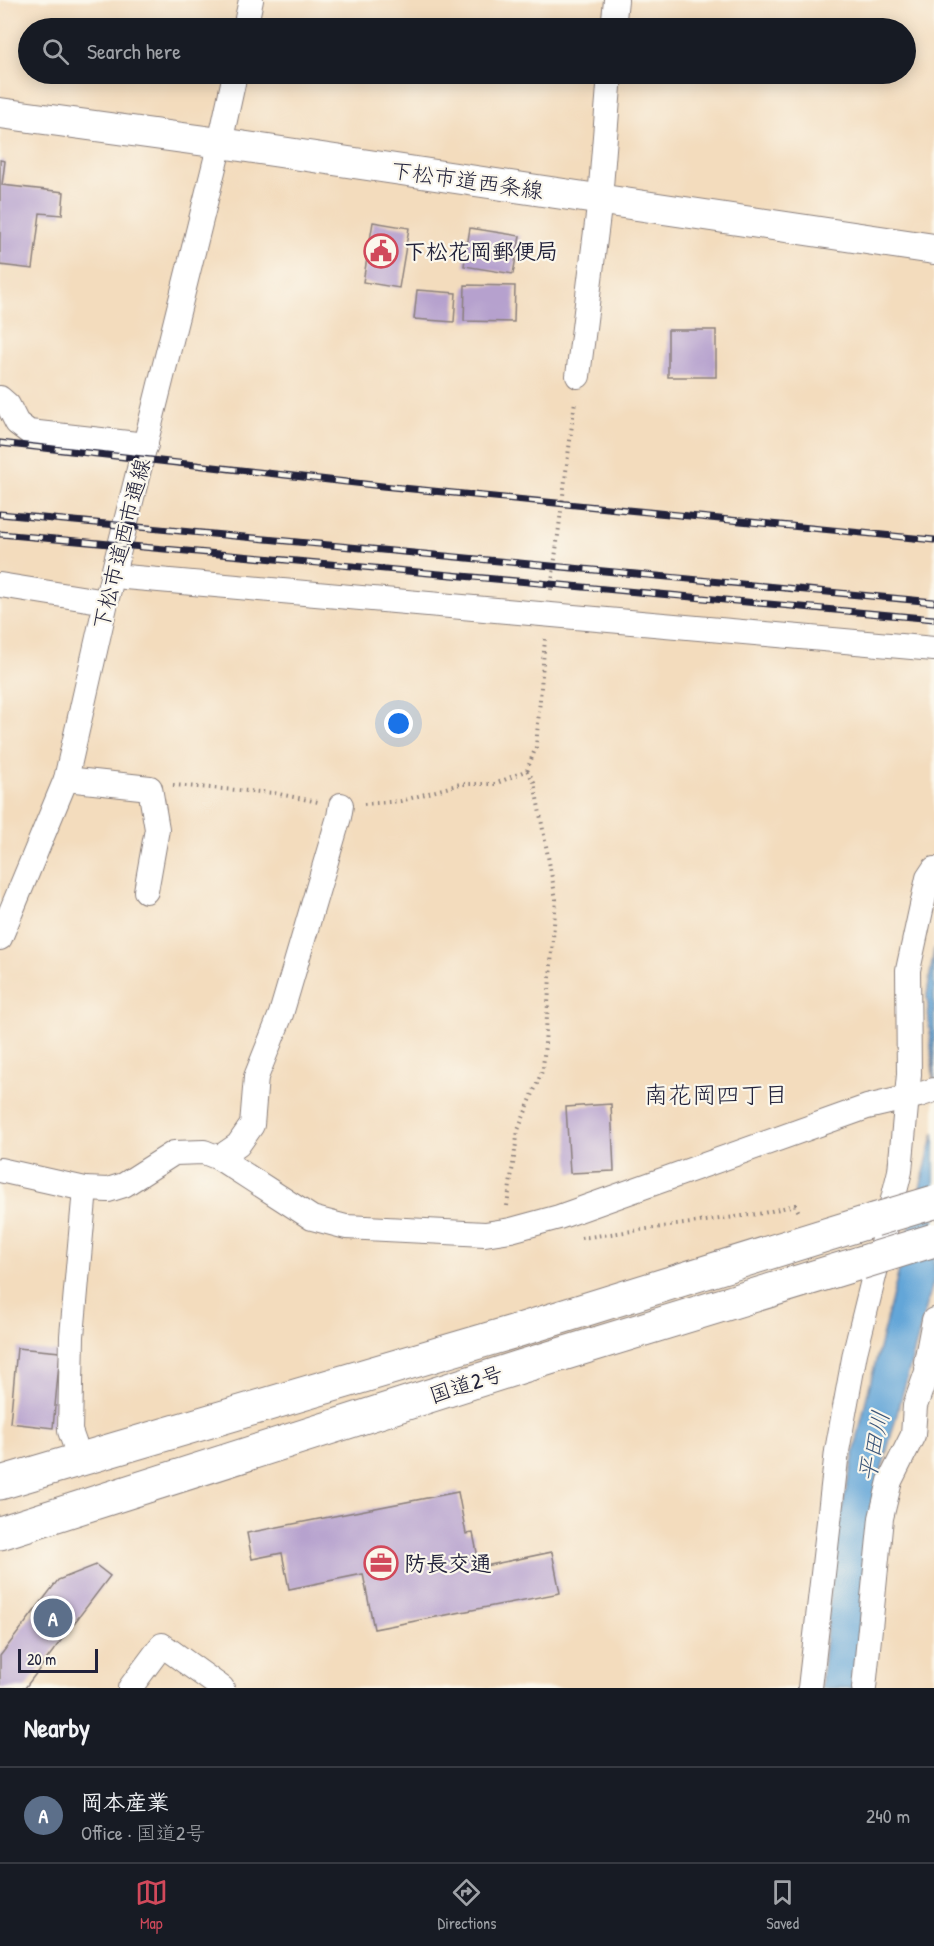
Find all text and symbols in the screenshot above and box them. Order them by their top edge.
search box [18,18,916,84]
icon: search [39,35,72,68]
text: Search here [87,36,181,66]
street label: 下松市道西条線 [389,154,545,206]
public building icon: 下松花岡郵便局 [363,233,399,269]
place label: 下松花岡郵便局 [404,236,558,266]
street label: 下松市道西市通線 [85,455,157,633]
your location [384,709,413,738]
district label: 南花岡四丁目 [644,1078,788,1110]
street label: 国道2号 [425,1358,507,1410]
water label: 平田川 [850,1407,896,1485]
office icon: 防長交通 [363,1545,399,1581]
place label: 防長交通 [404,1548,492,1578]
pin: A [34,1596,72,1640]
scale bar [18,1646,98,1674]
text: 20 m [27,1648,56,1670]
text: Nearby [24,1710,90,1745]
text: 岡本産業 [81,1787,169,1817]
text: A [39,1802,48,1829]
text: 240 m [866,1802,910,1829]
text: Office · 国道2号 [81,1819,205,1846]
tab: Map [135,1876,168,1934]
tab: Directions [438,1876,496,1934]
tab: Saved [766,1876,799,1934]

